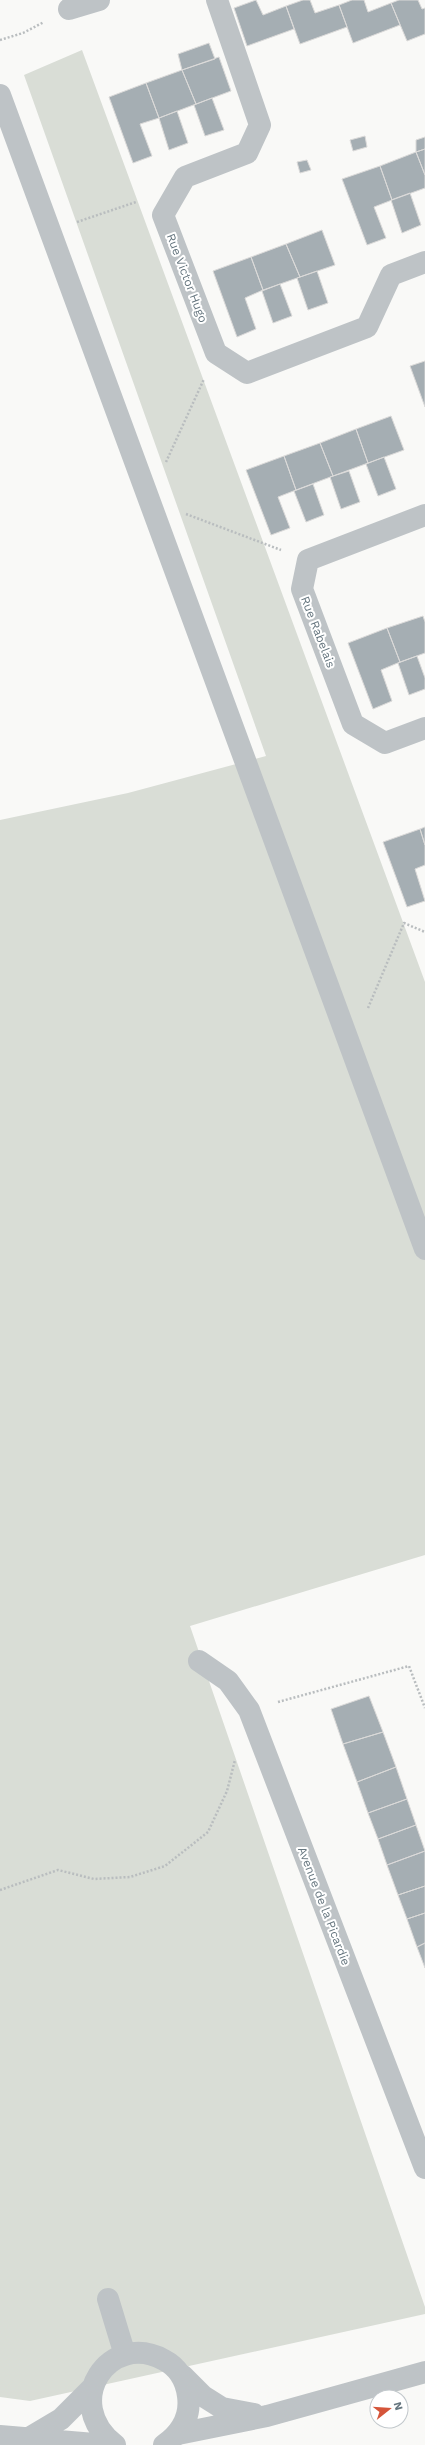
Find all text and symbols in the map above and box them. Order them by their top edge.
street label: Rue Victor Hugo [164,232,210,324]
street label: Rue Rabelais [298,594,338,670]
street label: Avenue de la Picardie [295,1845,353,1967]
north arrow [369,2389,409,2429]
text: N [391,2400,405,2412]

